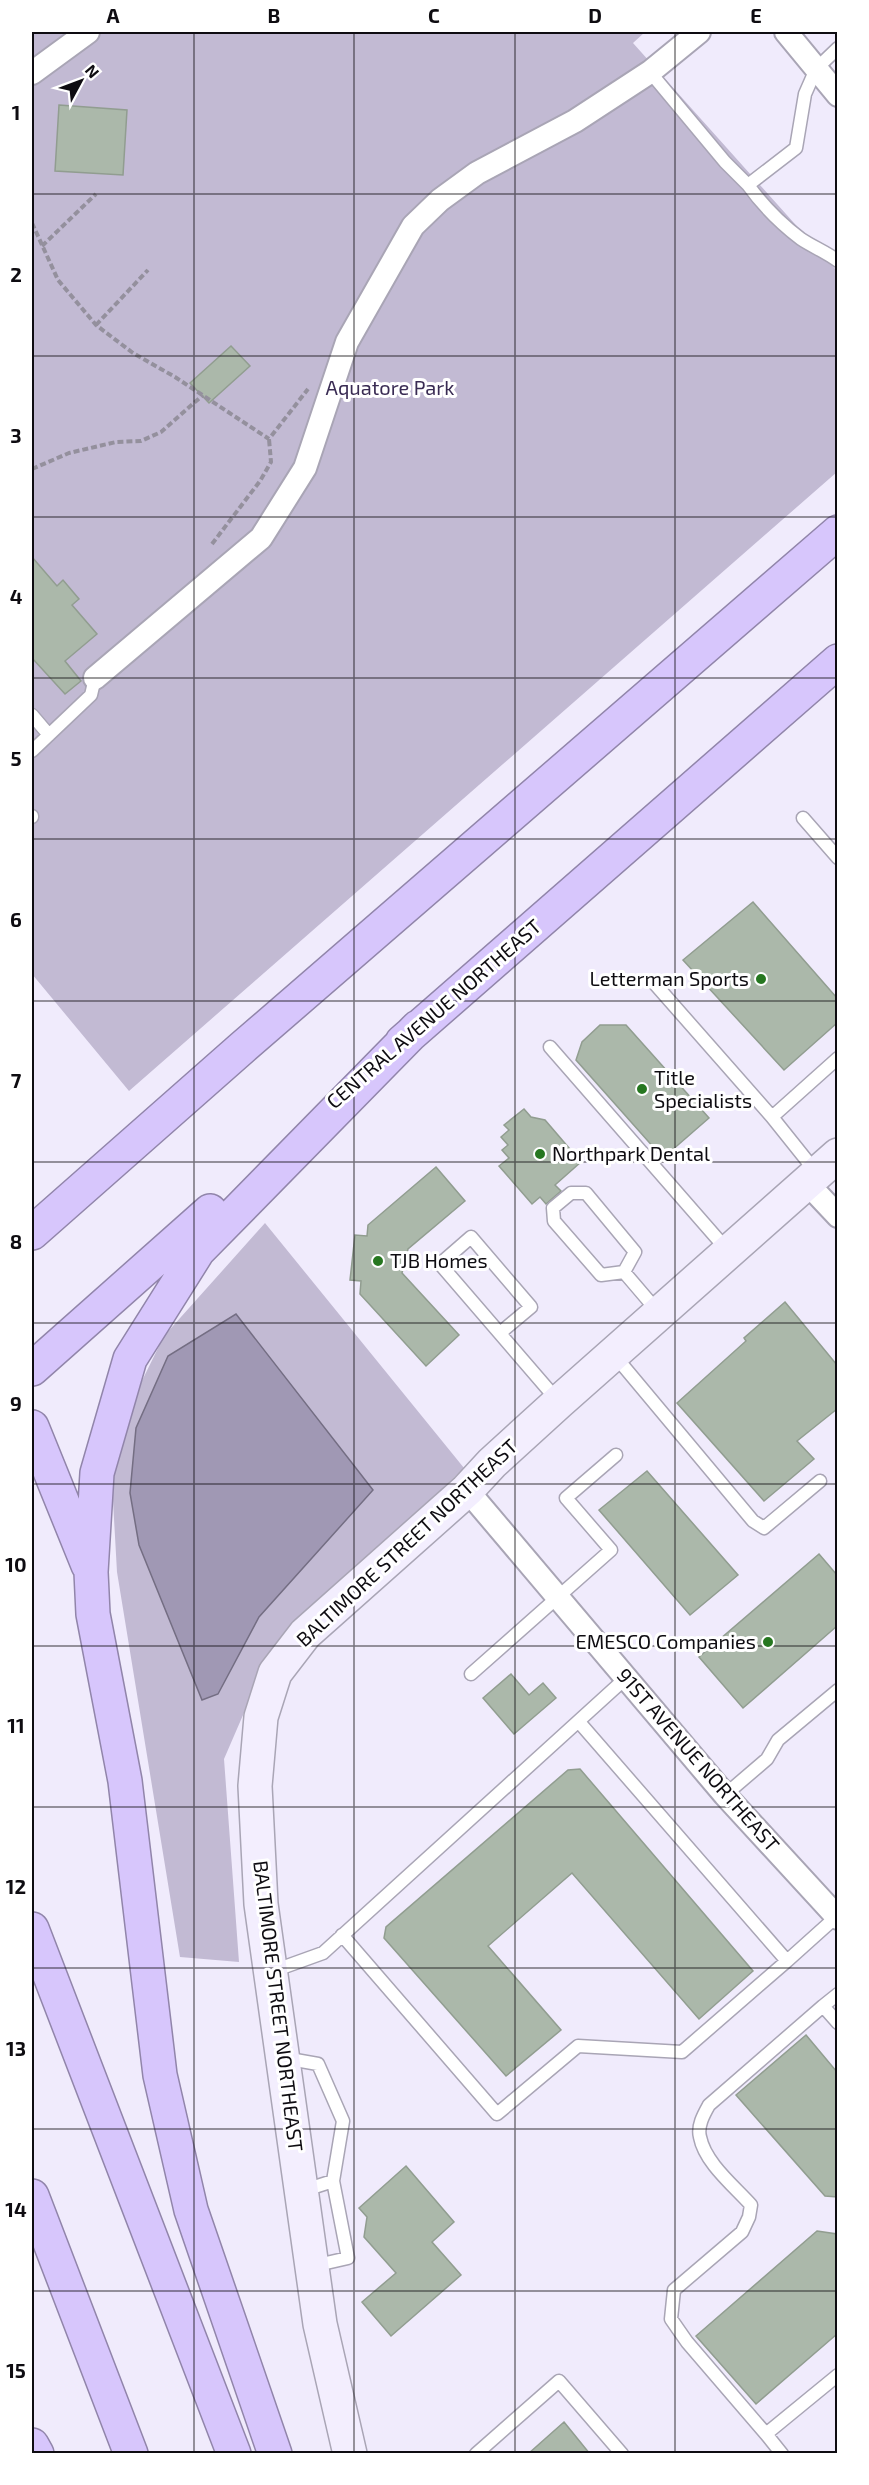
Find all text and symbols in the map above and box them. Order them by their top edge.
text: A [106,3,120,27]
text: B [268,3,280,27]
text: C [428,3,440,27]
text: D [588,3,602,27]
text: E [750,3,762,27]
north arrow [51,51,111,111]
text: N [82,60,104,81]
text: 1 [12,100,20,124]
text: 2 [10,262,22,286]
park label: Aquatore Park [325,375,455,399]
text: 3 [10,423,22,447]
text: 4 [10,584,23,608]
text: 5 [10,746,22,770]
text: 6 [10,907,22,931]
street label: CENTRAL AVENUE NORTHEAST [321,913,546,1113]
place label: Letterman Sports [589,966,749,990]
marker: Letterman Sports [754,972,768,986]
place label: Title Specialists [654,1065,752,1112]
text: 7 [11,1068,22,1092]
marker: Title Specialists [635,1082,649,1096]
place label: Northpark Dental [552,1141,710,1165]
marker: Northpark Dental [533,1147,547,1161]
text: 8 [10,1229,22,1253]
place label: TJB Homes [390,1248,488,1272]
marker: TJB Homes [371,1254,385,1268]
text: 9 [10,1391,22,1415]
street label: BALTIMORE STREET NORTHEAST [291,1433,522,1651]
text: 10 [5,1552,27,1576]
place label: EMESCO Companies [576,1629,756,1653]
marker: EMESCO Companies [761,1635,775,1649]
street label: 91ST AVENUE NORTHEAST [613,1663,785,1856]
text: 11 [7,1713,25,1737]
street label: BALTIMORE STREET NORTHEAST [249,1859,309,2153]
text: 12 [6,1874,26,1898]
text: 13 [6,2036,26,2060]
text: 14 [5,2197,27,2221]
text: 15 [6,2358,26,2382]

